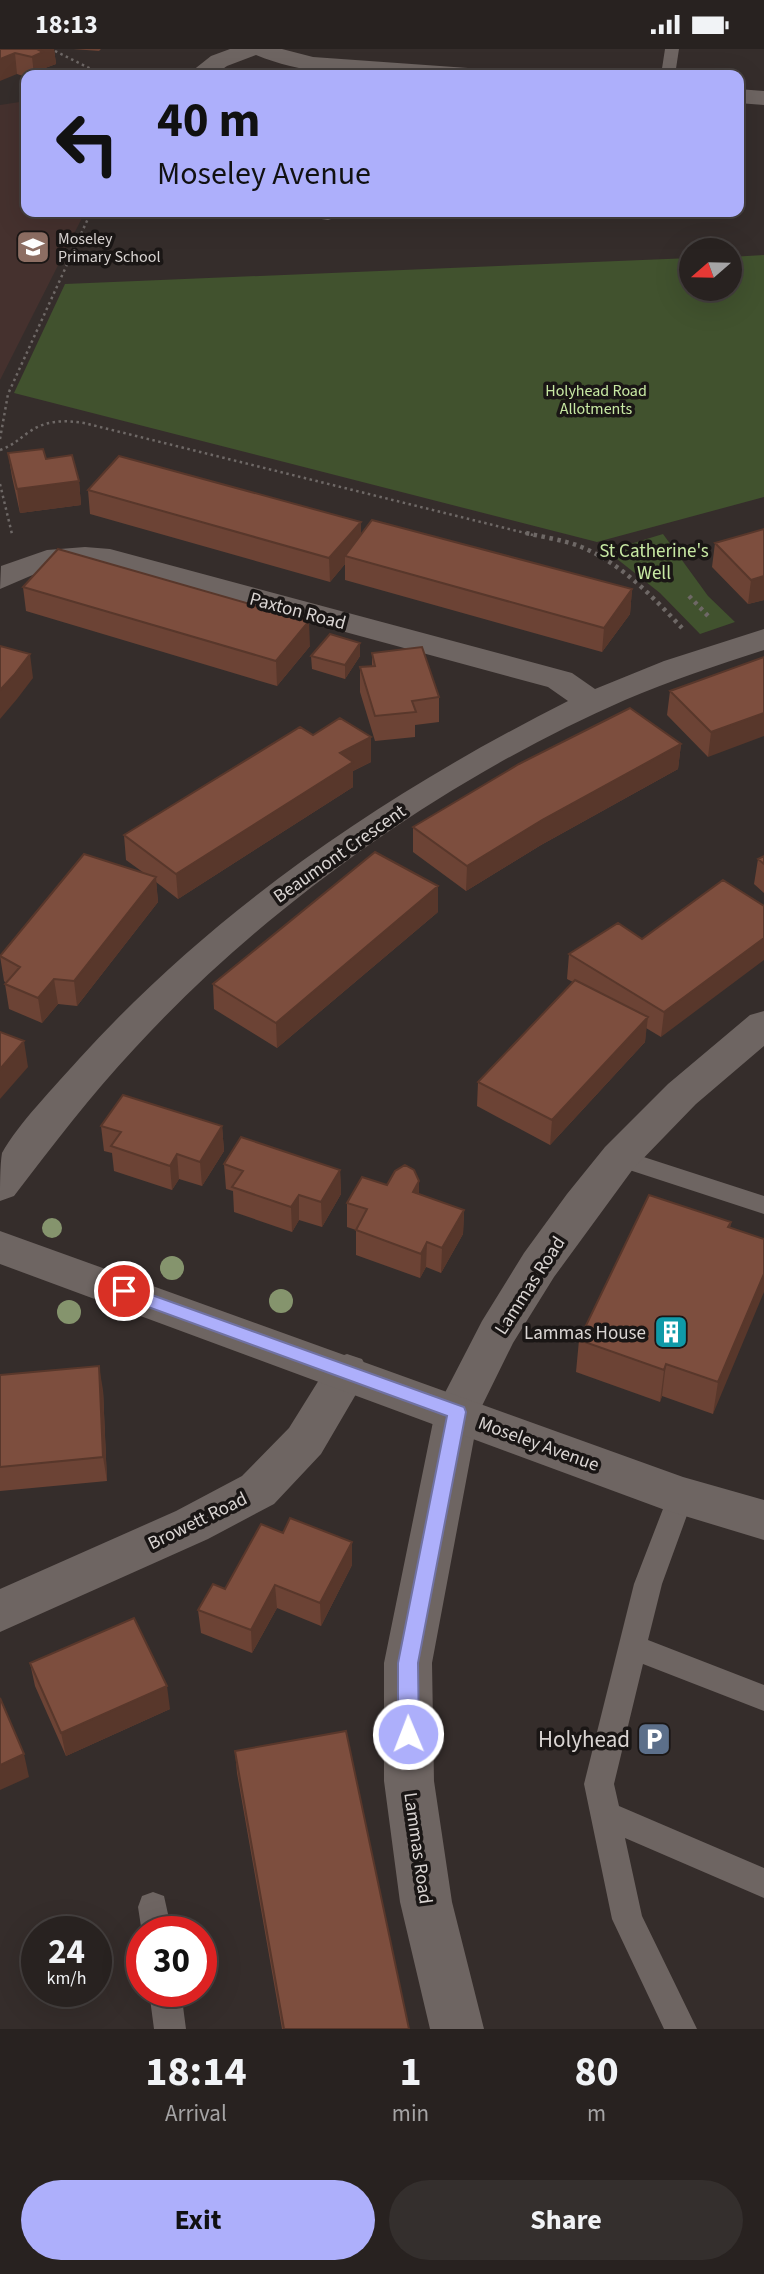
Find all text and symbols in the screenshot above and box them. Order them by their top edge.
text: 18:13 [35,6,98,43]
text: 40 m [157,86,261,156]
icon: left [42,98,133,189]
text: Moseley Avenue [157,151,371,197]
school or university icon: Moseley Primary School [14,228,52,266]
place label: Moseley Primary School [58,228,160,268]
north arrow [679,238,742,301]
map controls [679,238,742,301]
park label: Holyhead Road Allotments [545,380,647,420]
park label: St Catherine's Well [599,538,709,587]
street label: Paxton Road [246,586,349,637]
street label: Beaumont Crescent [268,798,412,910]
street label: Lammas Road [488,1231,572,1340]
pin [94,1261,154,1321]
icon: arrive [105,1272,143,1310]
building icon: Lammas House [652,1313,690,1351]
place label: Lammas House [524,1320,646,1347]
street label: Moseley Avenue [474,1410,603,1479]
street label: Browett Road [143,1486,252,1557]
position arrow [371,1697,445,1771]
parking icon: Holyhead [635,1720,673,1758]
place label: Holyhead [538,1723,630,1756]
street label: Lammas Road [396,1791,439,1906]
speed limit sign: 30 [126,1916,217,2007]
text: 24 [48,1927,85,1977]
text: km/h [47,1966,86,1991]
text: 18:14 [145,2042,247,2102]
text: 1 [399,2042,422,2102]
text: 80 [574,2042,619,2102]
text: Arrival [165,2097,227,2130]
text: min [392,2097,429,2130]
text: m [587,2097,606,2130]
button: Exit [21,2180,375,2260]
button: Share [389,2180,743,2260]

